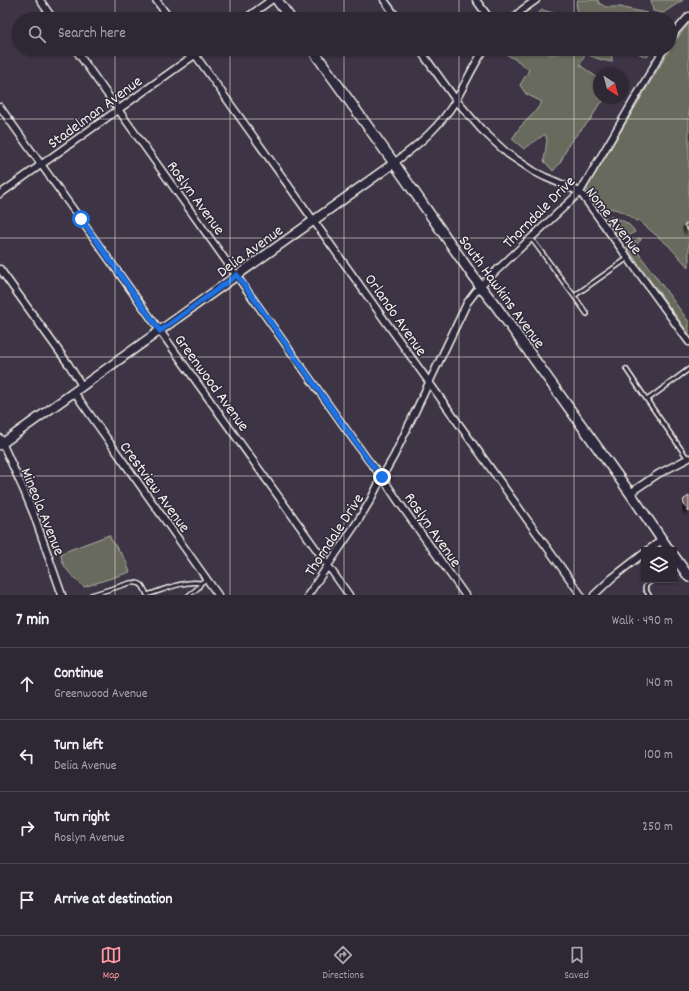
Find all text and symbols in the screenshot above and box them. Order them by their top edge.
search box [12,12,677,56]
icon: search [26,23,48,45]
text: Search here [58,23,126,45]
north arrow [593,68,629,104]
street label: Stadelman Avenue [43,71,148,155]
street label: Roslyn Avenue [160,157,230,240]
street label: Thorndale Drive [498,171,581,254]
street label: Nome Avenue [579,183,647,260]
route start [72,210,90,228]
street label: Delia Avenue [213,220,288,284]
street label: South Hawkins Avenue [452,231,550,354]
street label: Orlando Avenue [358,270,432,361]
street label: Greenwood Avenue [168,330,254,437]
street label: Crestview Avenue [113,437,195,538]
street label: Mineola Avenue [14,465,70,559]
route end [373,468,391,486]
street label: Roslyn Avenue [398,488,466,573]
street label: Thorndale Drive [300,489,370,581]
map controls [641,547,677,583]
button: layers [641,547,677,583]
text: 7 min [16,609,49,633]
text: Walk · 490 m [612,612,673,631]
text: Continue [54,663,103,685]
icon: ahead [16,673,38,695]
text: 140 m [646,674,673,693]
text: Greenwood Avenue [54,685,147,704]
text: Turn left [54,735,103,757]
icon: left [16,745,38,767]
text: 100 m [644,746,673,765]
text: Delia Avenue [54,757,117,776]
text: Turn right [54,807,110,829]
icon: right [16,817,38,839]
text: 250 m [642,818,673,837]
text: Roslyn Avenue [54,829,125,848]
icon: arrive [16,889,38,911]
text: Arrive at destination [54,889,172,911]
tab: Map [100,944,122,984]
tab: Directions [322,944,364,984]
tab: Saved [564,944,589,984]

